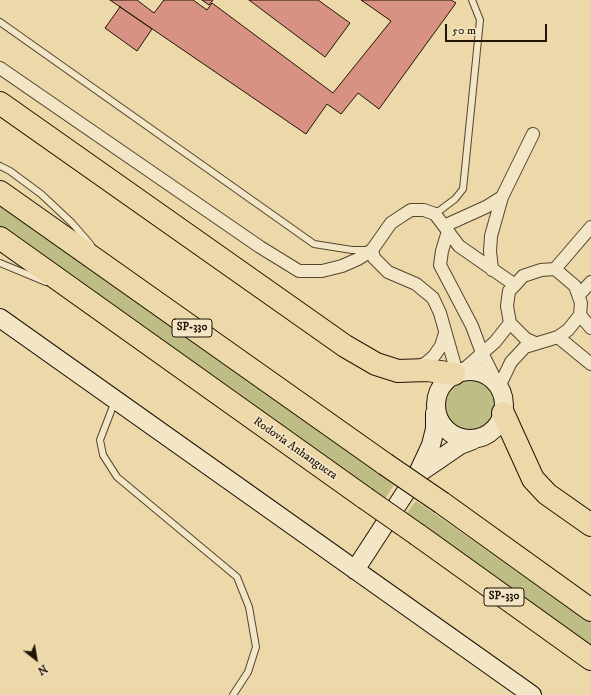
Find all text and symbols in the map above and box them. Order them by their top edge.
scale bar [447,16,549,42]
text: 50 m [452,23,476,38]
road number: SP-330 [172,319,212,337]
street label: Rodovia Anhanguera [250,415,340,483]
road number: SP-330 [484,588,524,606]
north arrow [16,639,56,679]
text: N [35,661,50,678]

